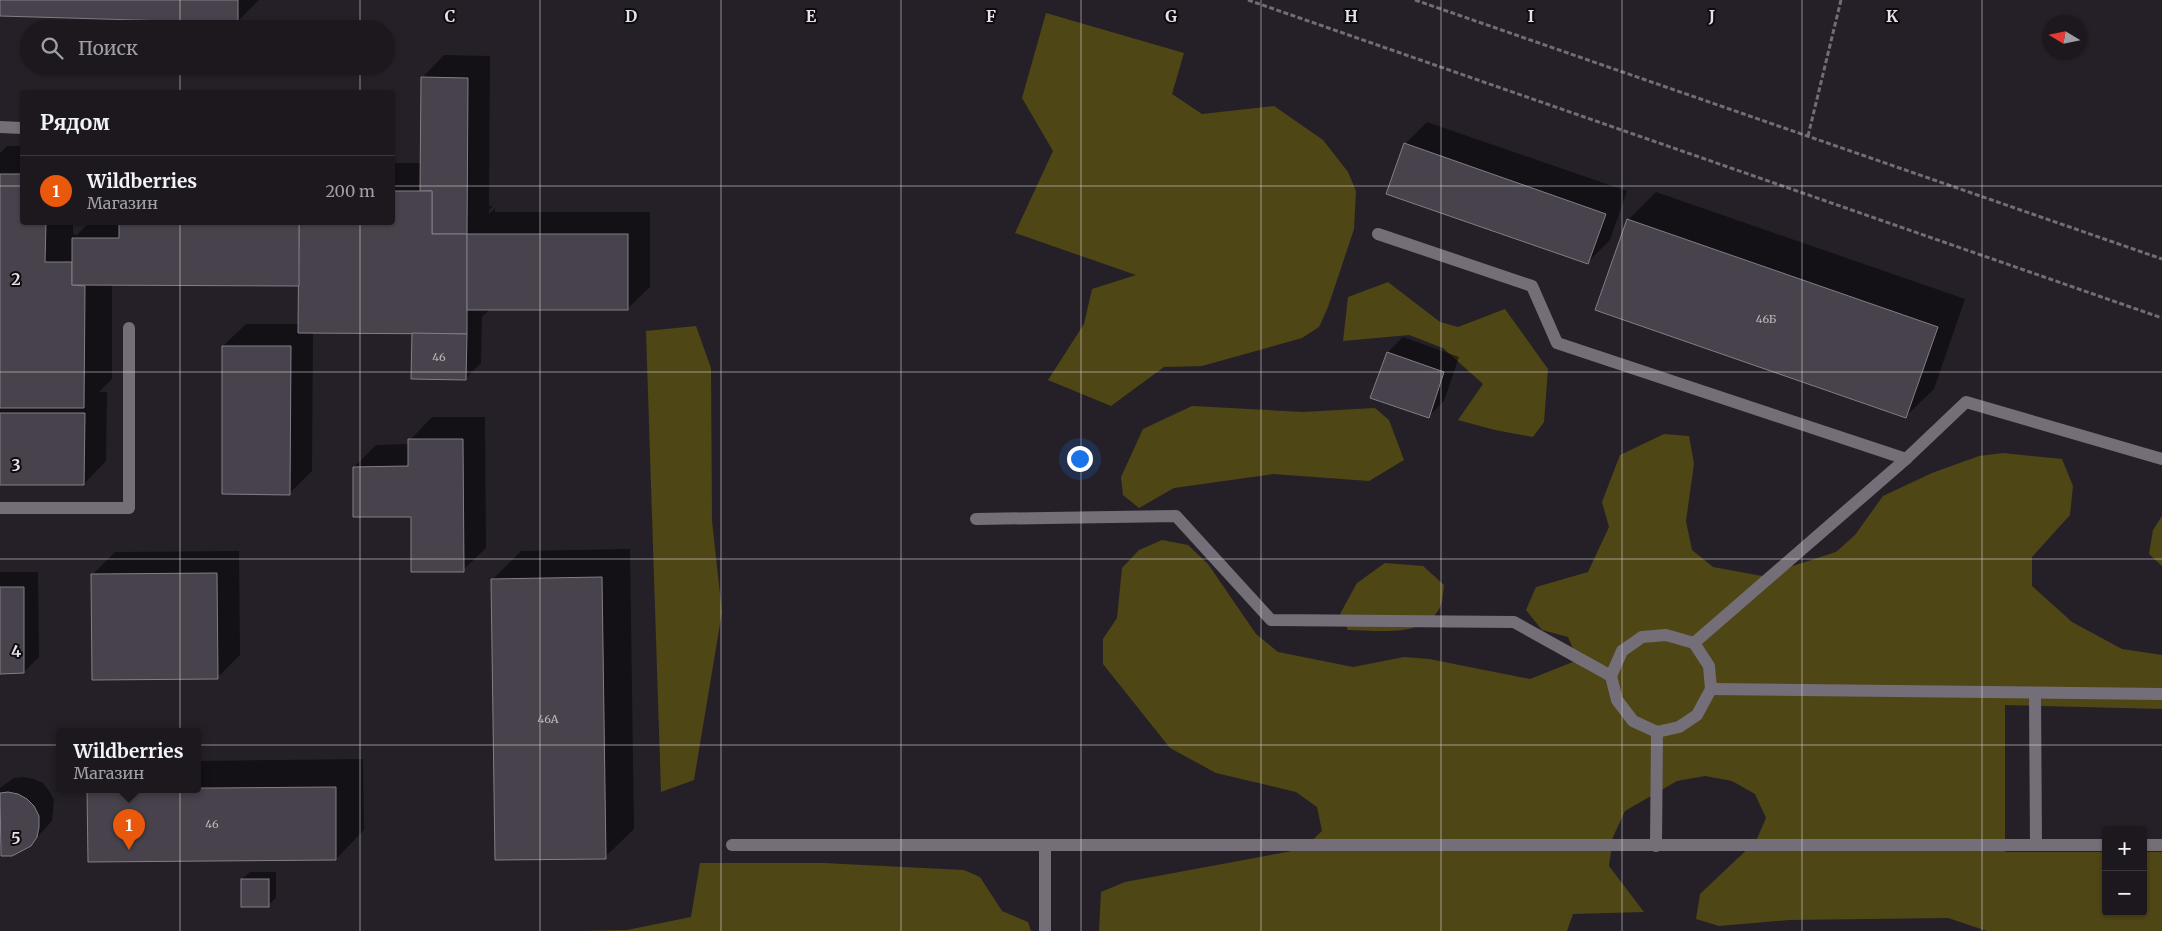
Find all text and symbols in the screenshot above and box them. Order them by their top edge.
text: C [445,6,455,26]
text: D [625,6,637,26]
text: E [806,6,817,26]
text: F [986,6,996,26]
text: G [1165,6,1177,26]
text: H [1344,6,1358,26]
text: I [1528,6,1534,26]
text: J [1708,6,1715,26]
text: K [1886,6,1898,26]
north arrow [2042,15,2087,60]
search box [20,20,395,75]
icon: search [38,34,66,62]
text: Поиск [78,36,138,60]
text: Рядом [40,109,110,136]
text: Wildberries [87,169,197,193]
text: 1 [52,181,60,201]
text: 200 m [325,181,375,201]
text: Магазин [87,193,158,213]
text: 2 [11,269,21,289]
house number: 46Б [1756,312,1777,326]
house number: 46 [432,350,446,364]
your location [1067,446,1093,472]
text: 3 [11,455,21,475]
text: 4 [11,641,21,661]
house number: 46А [537,712,559,726]
popup [56,728,201,793]
text: Wildberries [73,739,184,763]
text: Магазин [73,763,144,783]
pin: 1 [113,809,145,850]
house number: 46 [205,817,219,831]
map controls [2102,826,2147,916]
button: + [2102,826,2147,871]
text: 5 [11,828,21,848]
button: − [2102,871,2147,916]

